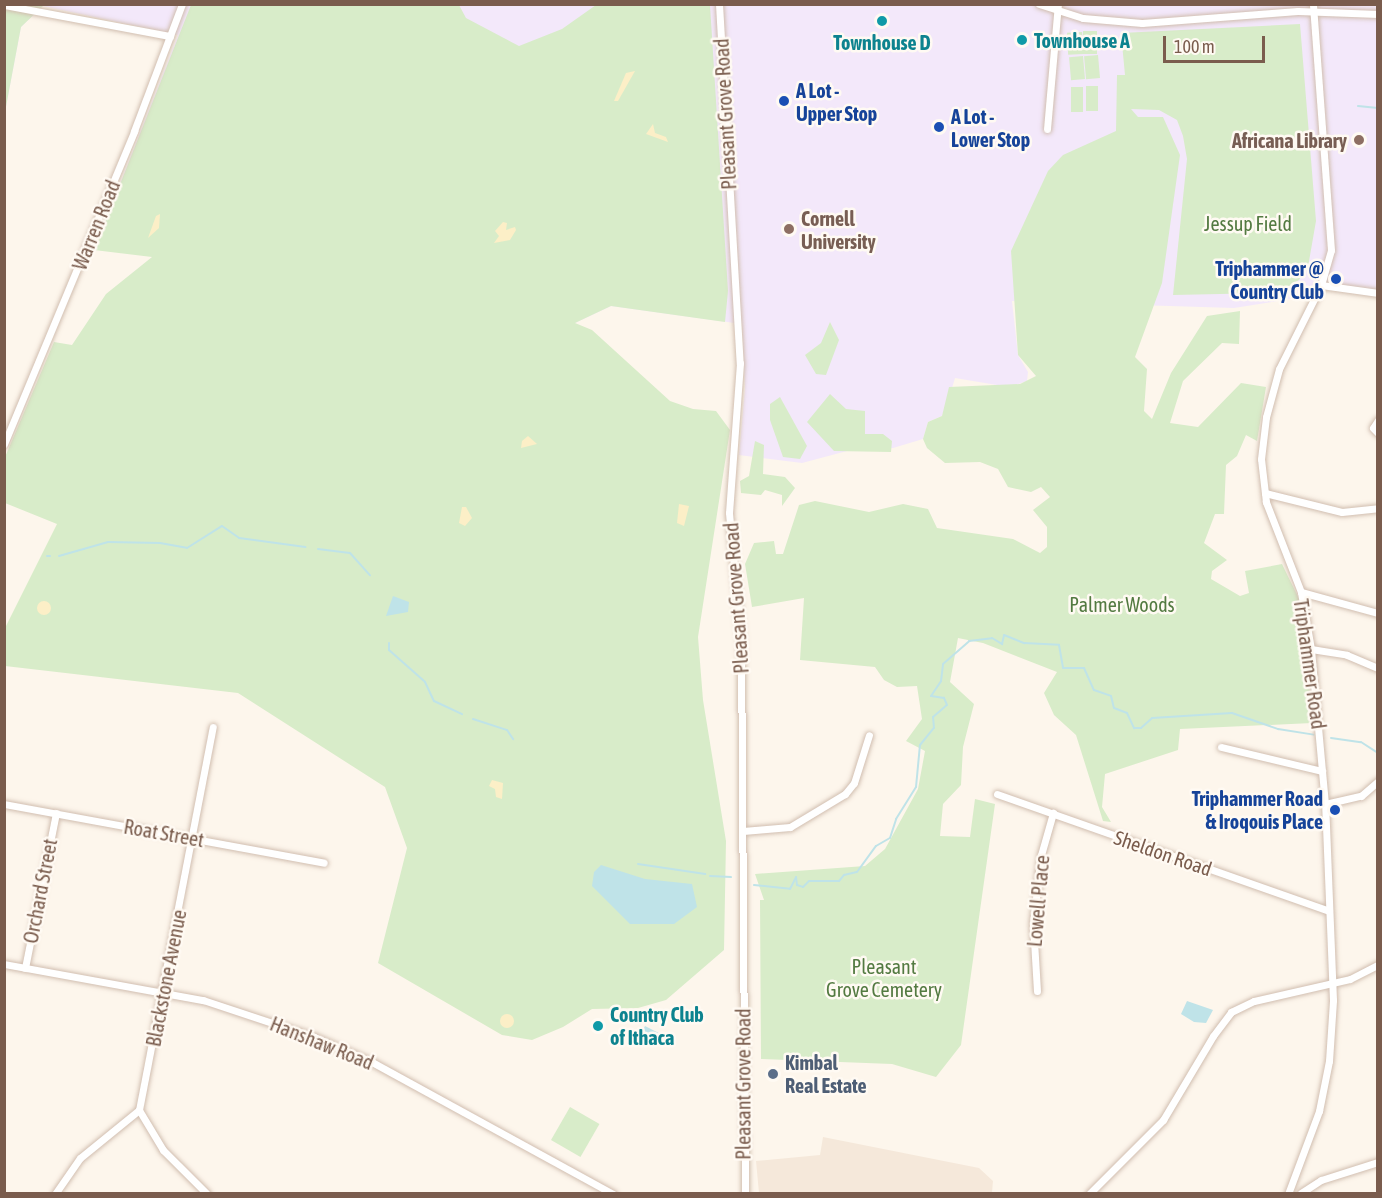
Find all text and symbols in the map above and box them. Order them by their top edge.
marker: Townhouse D [875,14,889,28]
scale bar [1166,24,1268,62]
place label: Townhouse A [1034,28,1130,52]
place label: Townhouse D [833,30,931,54]
marker: Townhouse A [1015,33,1029,47]
text: 100 m [1174,36,1215,57]
street label: Pleasant Grove Road [709,38,741,190]
place label: A Lot - Upper Stop [796,78,877,125]
marker: A Lot - Upper Stop [777,94,791,108]
place label: A Lot - Lower Stop [951,104,1030,151]
marker: A Lot - Lower Stop [932,120,946,134]
place label: Africana Library [1232,128,1347,152]
marker: Africana Library [1352,133,1366,147]
street label: Warren Road [67,177,125,273]
place label: Cornell University [801,206,876,253]
park label: Jessup Field [1204,211,1292,235]
marker: Cornell University [782,222,796,236]
place label: Triphammer @ Country Club [1215,256,1324,303]
marker: Triphammer @ Country Club [1329,272,1343,286]
street label: Pleasant Grove Road [719,522,753,674]
park label: Palmer Woods [1069,592,1175,616]
street label: Triphammer Road [1289,597,1331,731]
place label: Triphammer Road & Iroqouis Place [1192,786,1323,833]
marker: Triphammer Road & Iroqouis Place [1328,803,1342,817]
street label: Roat Street [122,814,206,852]
street label: Sheldon Road [1111,825,1215,881]
street label: Orchard Street [18,837,62,945]
street label: Lowell Place [1022,854,1054,948]
street label: Blackstone Avenue [141,907,191,1049]
park label: Pleasant Grove Cemetery [826,954,942,1001]
place label: Country Club of Ithaca [610,1002,704,1049]
street label: Pleasant Grove Road [731,1008,755,1160]
street label: Hanshaw Road [267,1011,377,1075]
marker: Country Club of Ithaca [591,1019,605,1033]
place label: Kimbal Real Estate [785,1050,867,1097]
marker: Kimbal Real Estate [766,1067,780,1081]

